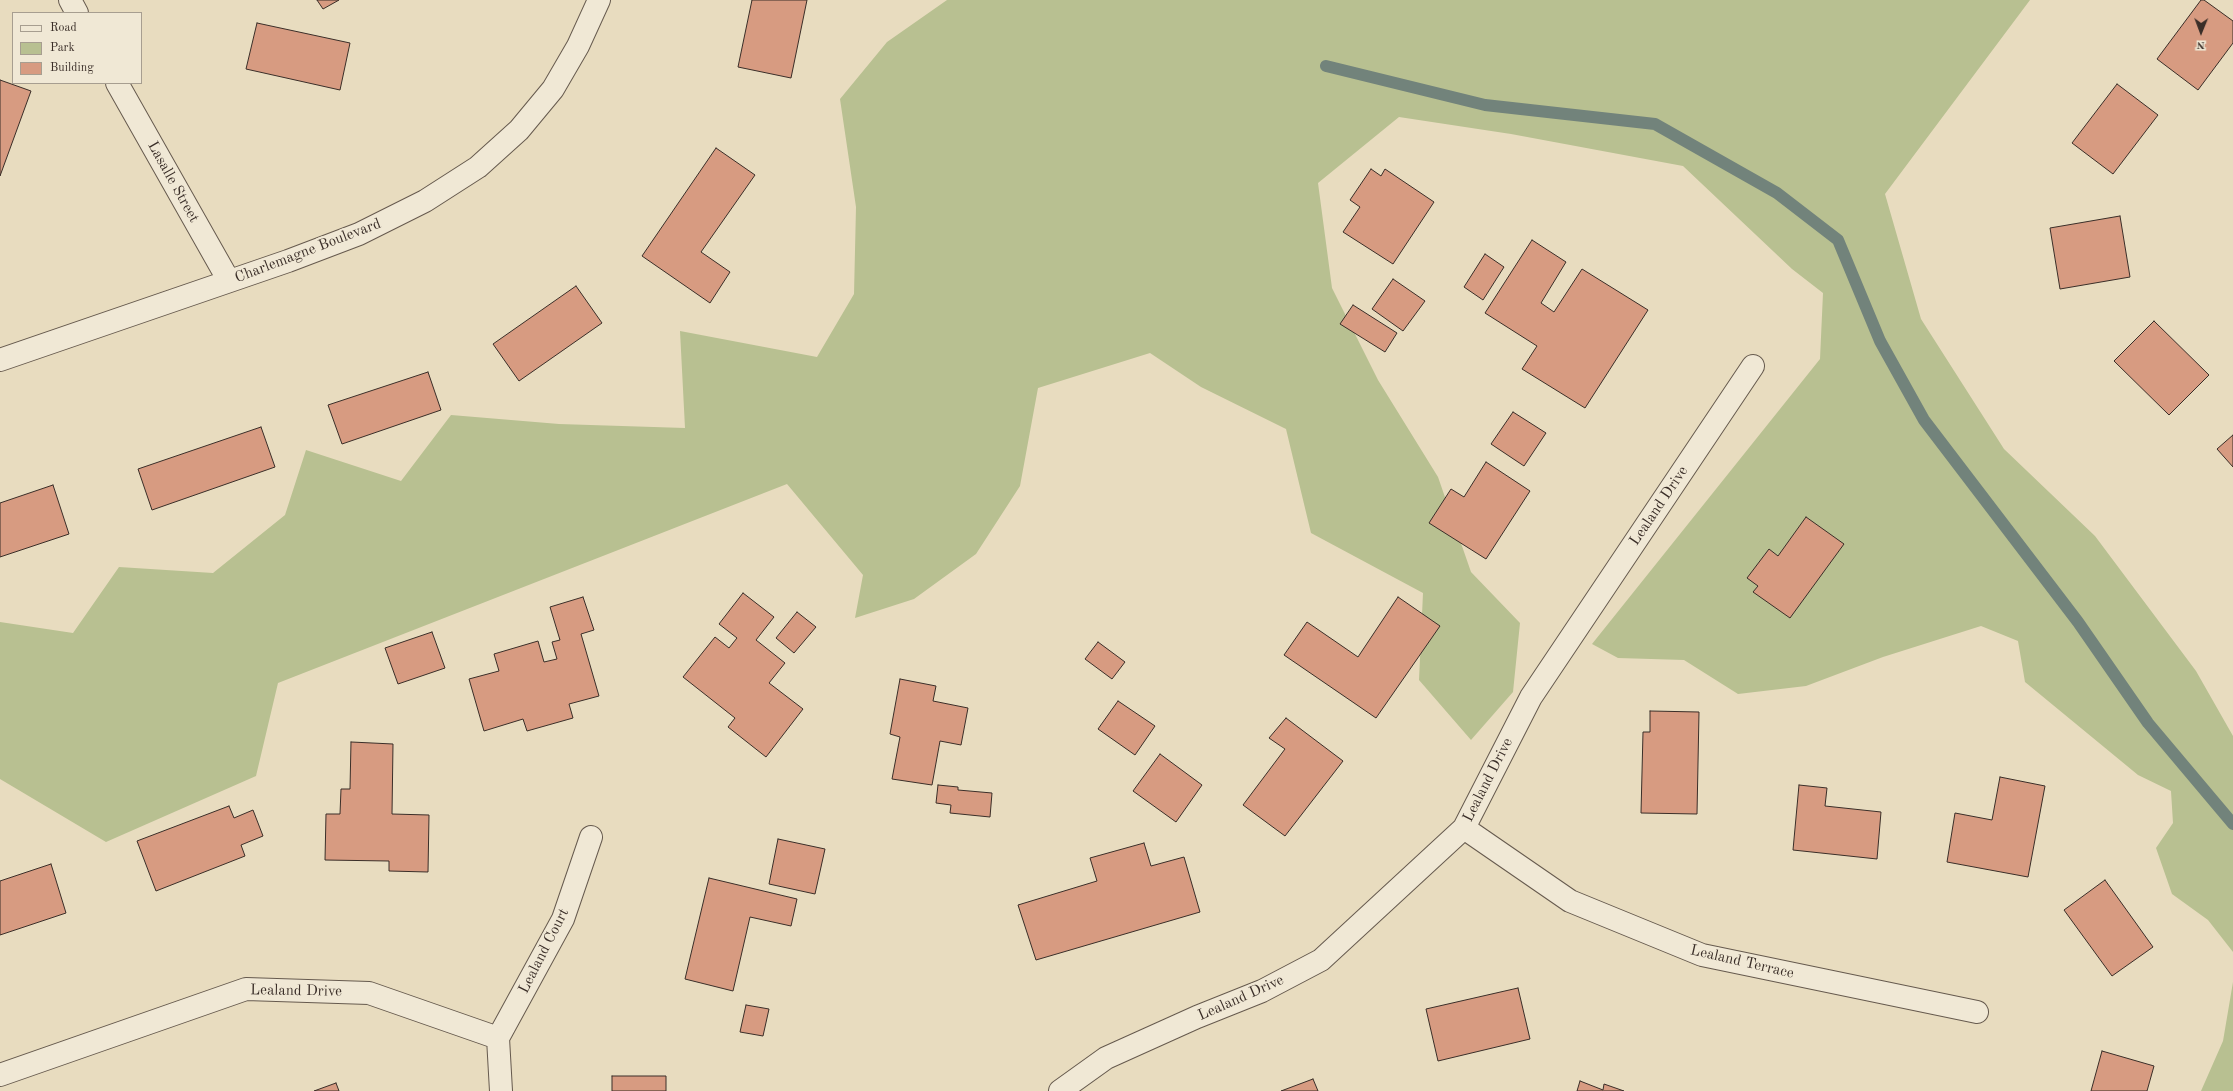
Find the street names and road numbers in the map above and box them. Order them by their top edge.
street label: Lasalle Street [143,138,203,226]
street label: Charlemagne Boulevard [232,215,384,287]
street label: Lealand Drive [1626,463,1692,549]
street label: Lealand Drive [1459,735,1517,825]
street label: Lealand Court [515,906,573,996]
street label: Lealand Terrace [1688,941,1796,983]
street label: Lealand Drive [1195,971,1287,1025]
street label: Lealand Drive [250,981,342,1001]

